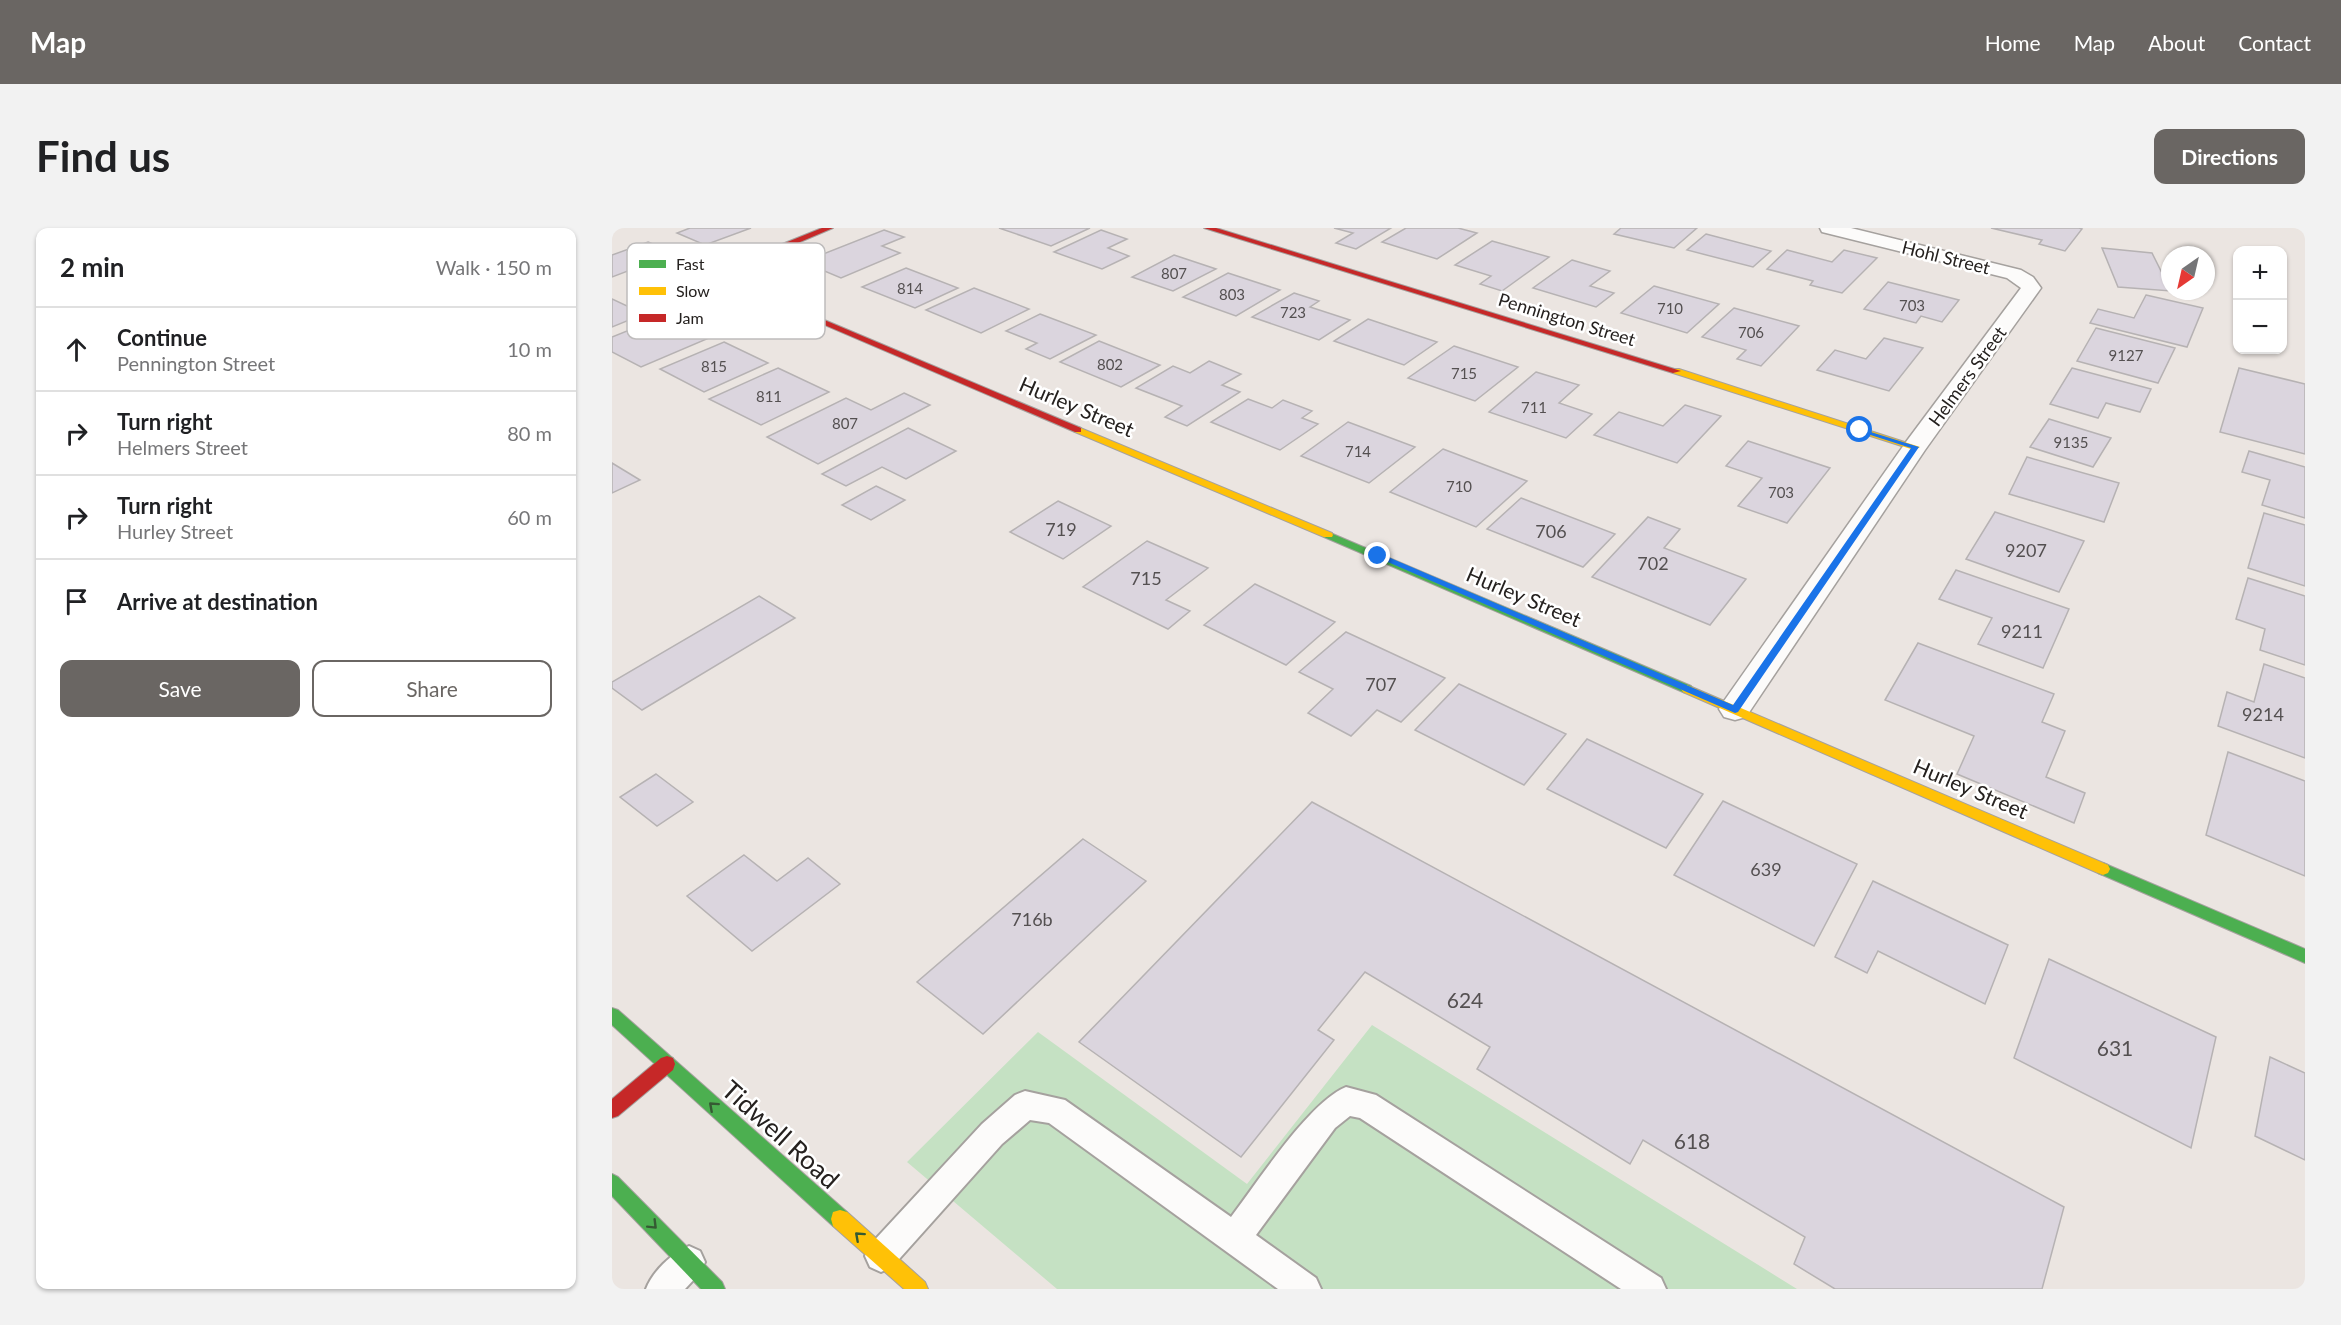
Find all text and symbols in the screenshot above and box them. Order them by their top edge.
text: Map [30,25,86,59]
text: Home [1985,30,2041,55]
text: Map [2074,30,2115,55]
text: About [2148,30,2205,55]
text: Contact [2238,30,2311,55]
button: Directions [2154,129,2305,184]
text: Find us [36,131,170,181]
street label: Hohl Street [1900,235,1993,279]
legend [627,243,825,339]
north arrow [2161,246,2215,300]
map controls [2233,246,2287,354]
button: + [2233,246,2287,300]
text: 2 min [60,251,124,283]
text: Fast [676,254,705,273]
text: Walk · 150 m [436,255,552,279]
house number: 807 [1161,264,1187,282]
house number: 814 [897,279,923,297]
text: Slow [676,281,710,300]
house number: 803 [1219,285,1245,303]
street label: Pennington Street [1496,288,1639,350]
house number: 703 [1899,296,1925,314]
house number: 710 [1657,299,1683,317]
button: − [2233,300,2287,354]
house number: 723 [1280,303,1306,321]
text: Jam [676,308,704,327]
street label: Helmers Street [1923,321,2011,430]
house number: 706 [1738,323,1764,341]
text: Continue [117,324,207,351]
icon: ahead [60,333,93,366]
text: 10 m [507,337,552,361]
house number: 9127 [2109,346,2144,364]
text: Pennington Street [117,351,275,375]
house number: 802 [1097,355,1123,373]
house number: 815 [701,357,727,375]
house number: 715 [1451,364,1477,382]
street label: Hurley Street [1016,371,1138,442]
house number: 811 [756,387,782,405]
house number: 711 [1521,398,1547,416]
text: Turn right [117,408,212,435]
house number: 807 [832,414,858,432]
route start [1846,416,1872,442]
icon: right [60,417,93,450]
text: 80 m [507,421,552,445]
house number: 9135 [2054,433,2088,451]
text: Helmers Street [117,435,248,459]
house number: 714 [1345,442,1371,460]
house number: 710 [1446,477,1472,495]
house number: 703 [1768,483,1794,501]
text: Turn right [117,492,212,519]
icon: right [60,501,93,534]
text: 60 m [507,505,552,529]
house number: 719 [1045,518,1077,540]
text: Hurley Street [117,519,233,543]
house number: 706 [1535,520,1567,542]
house number: 9207 [2005,539,2047,561]
route end [1364,542,1390,568]
house number: 702 [1637,552,1669,574]
street label: Hurley Street [1463,561,1585,632]
house number: 715 [1130,567,1162,589]
icon: arrive [60,585,93,618]
text: Arrive at destination [117,588,318,615]
house number: 9211 [2001,620,2043,642]
button: Save [60,660,300,717]
button: Share [312,660,552,717]
house number: 707 [1365,673,1397,695]
house number: 9214 [2242,703,2284,725]
street label: Hurley Street [1910,753,2032,824]
house number: 639 [1750,858,1782,880]
house number: 716b [1011,908,1053,930]
house number: 624 [1447,987,1483,1012]
house number: 631 [2097,1035,2133,1060]
street label: Tidwell Road [716,1073,846,1195]
one-way arrow [710,1102,720,1113]
house number: 618 [1674,1128,1710,1153]
one-way arrow [645,1218,656,1229]
one-way arrow [855,1232,866,1243]

